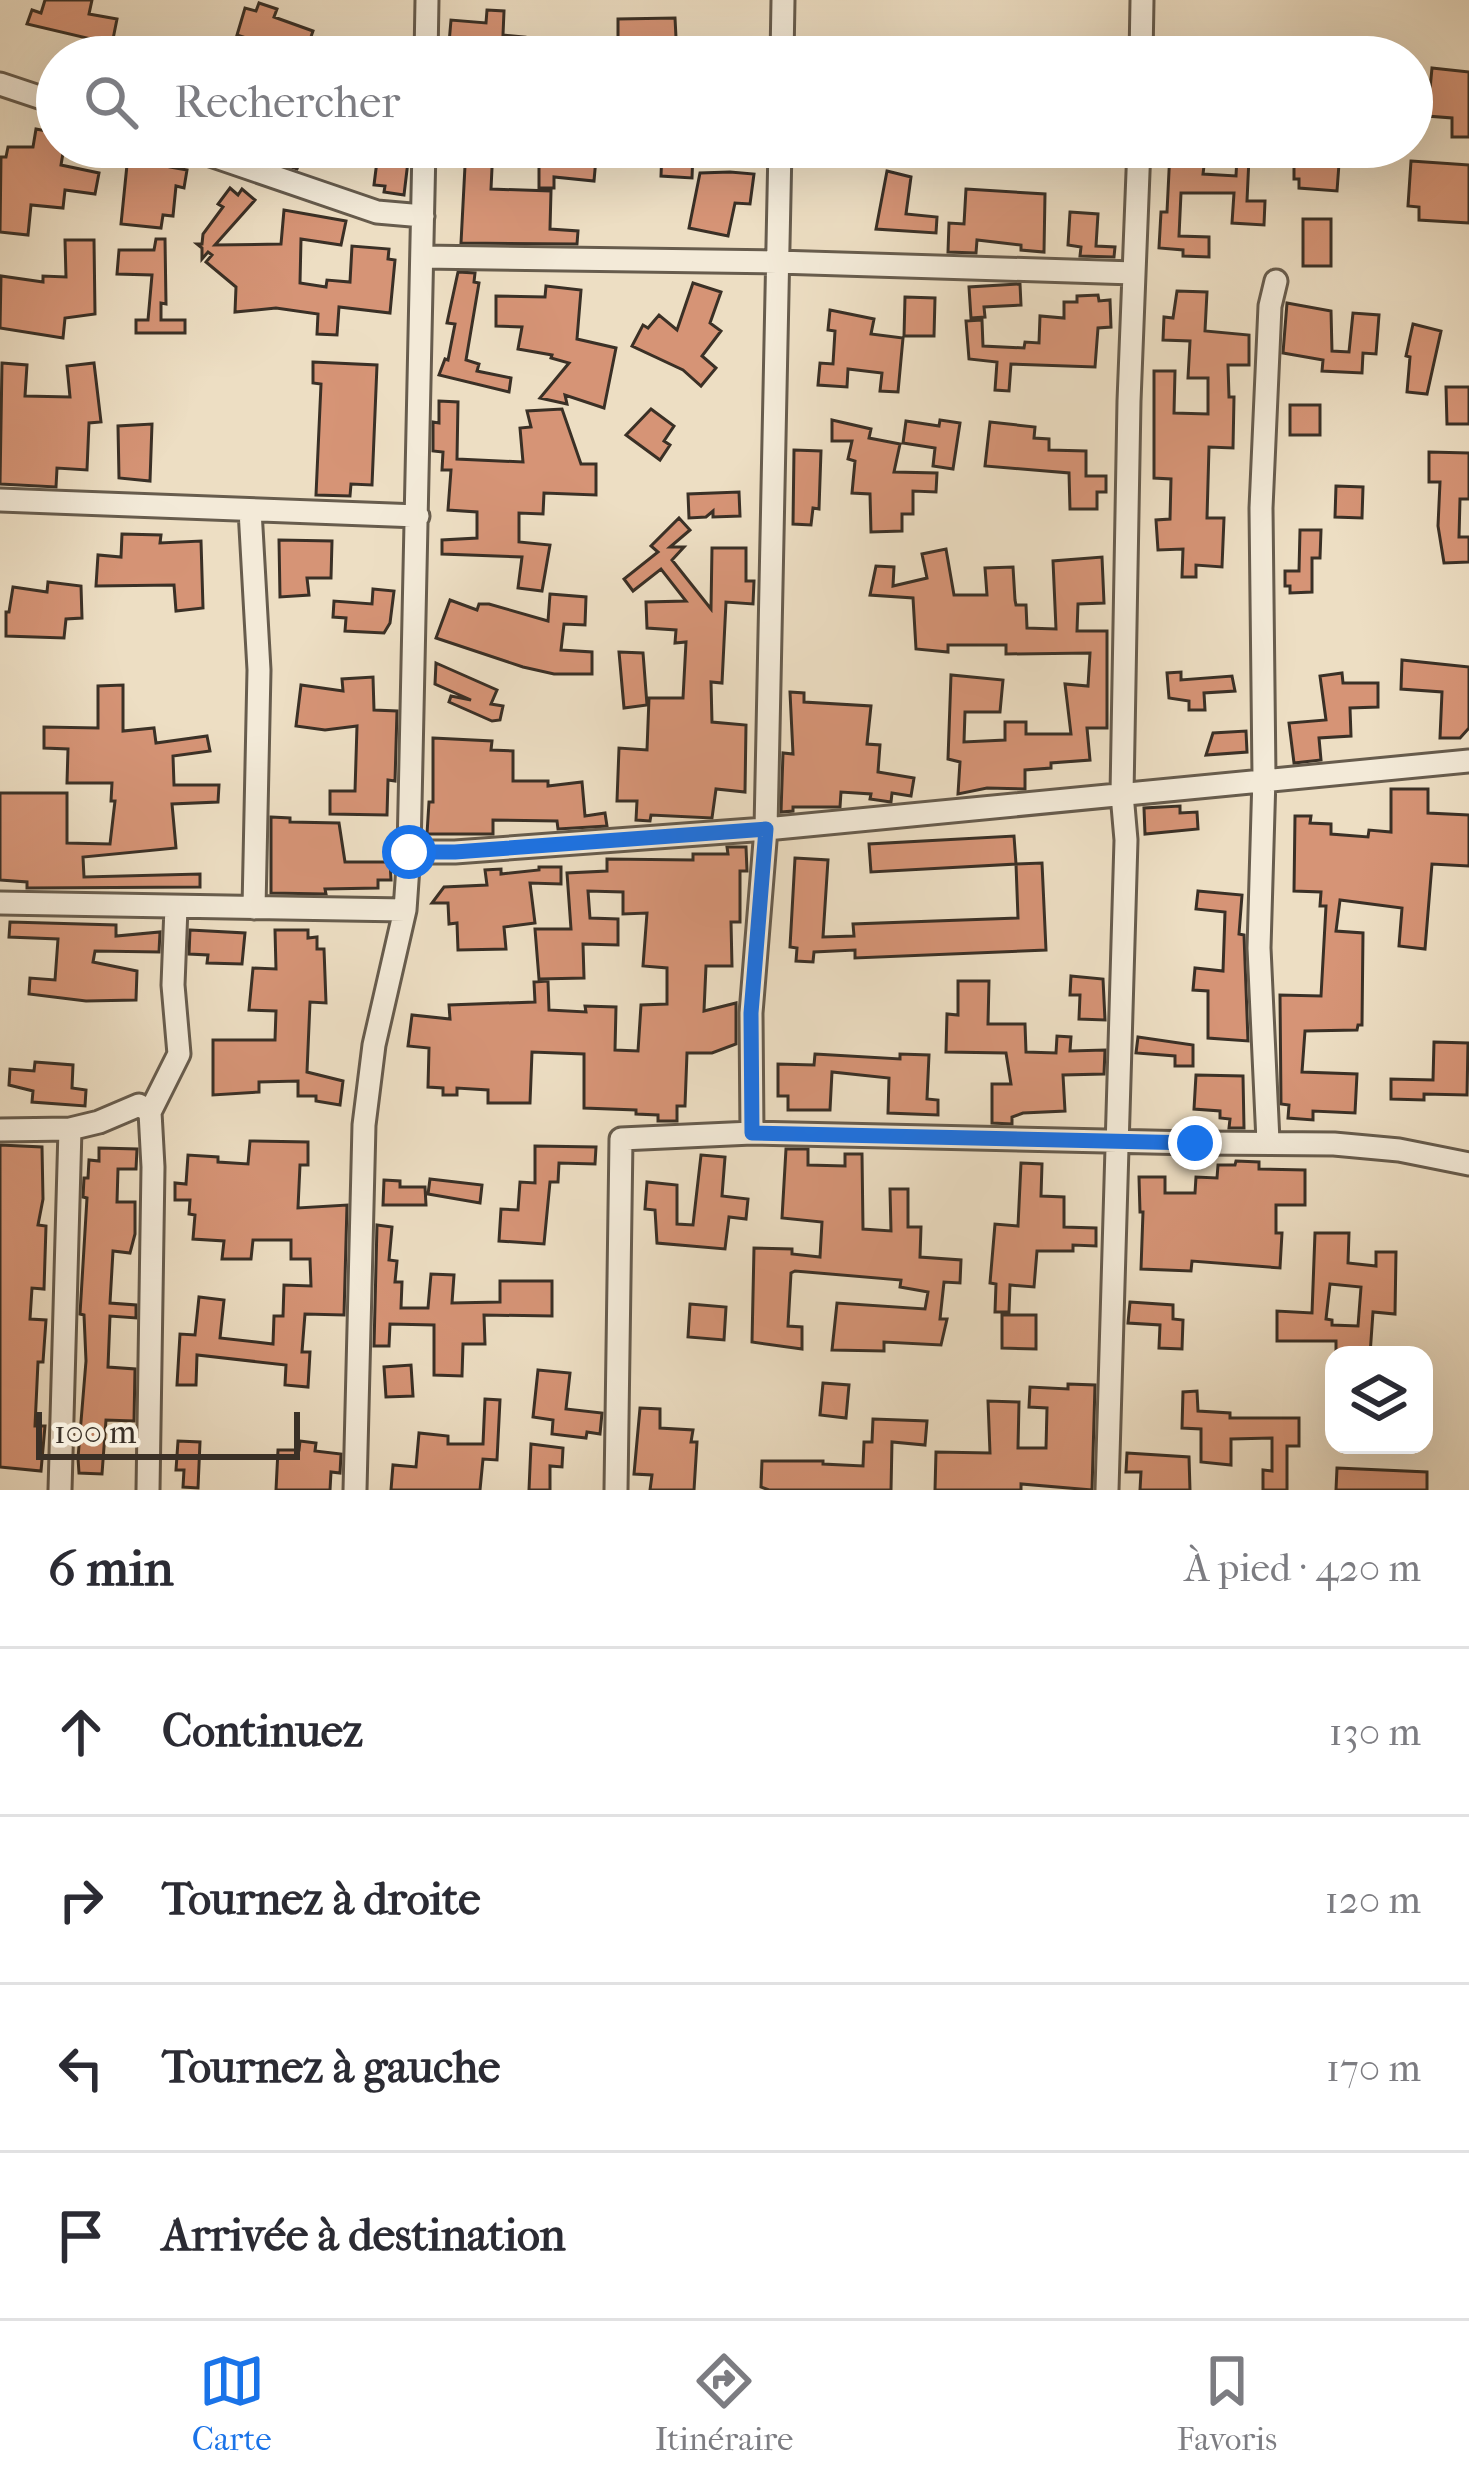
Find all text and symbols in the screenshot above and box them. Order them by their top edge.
search box [36,36,1433,168]
icon: search [78,69,144,135]
text: Rechercher [174,76,400,129]
route start [382,825,436,879]
route end [1168,1116,1222,1170]
map controls [1325,1346,1433,1454]
button: layers [1325,1346,1433,1454]
scale bar [36,1406,300,1459]
text: 100 m [54,1413,137,1452]
text: 6 min [48,1538,174,1598]
text: À pied · 420 m [1185,1545,1421,1591]
icon: ahead [48,1699,114,1765]
text: Continuez [162,1705,363,1758]
text: 130 m [1329,1709,1421,1755]
icon: right [48,1867,114,1933]
text: Tournez à droite [162,1873,481,1926]
text: 120 m [1325,1877,1421,1923]
icon: left [48,2035,114,2101]
text: Tournez à gauche [162,2041,500,2094]
text: 170 m [1326,2045,1421,2091]
icon: arrive [48,2203,114,2269]
text: Arrivée à destination [162,2209,566,2262]
tab: Carte [192,2348,272,2459]
tab: Itinéraire [655,2348,793,2459]
tab: Favoris [1177,2348,1277,2459]

